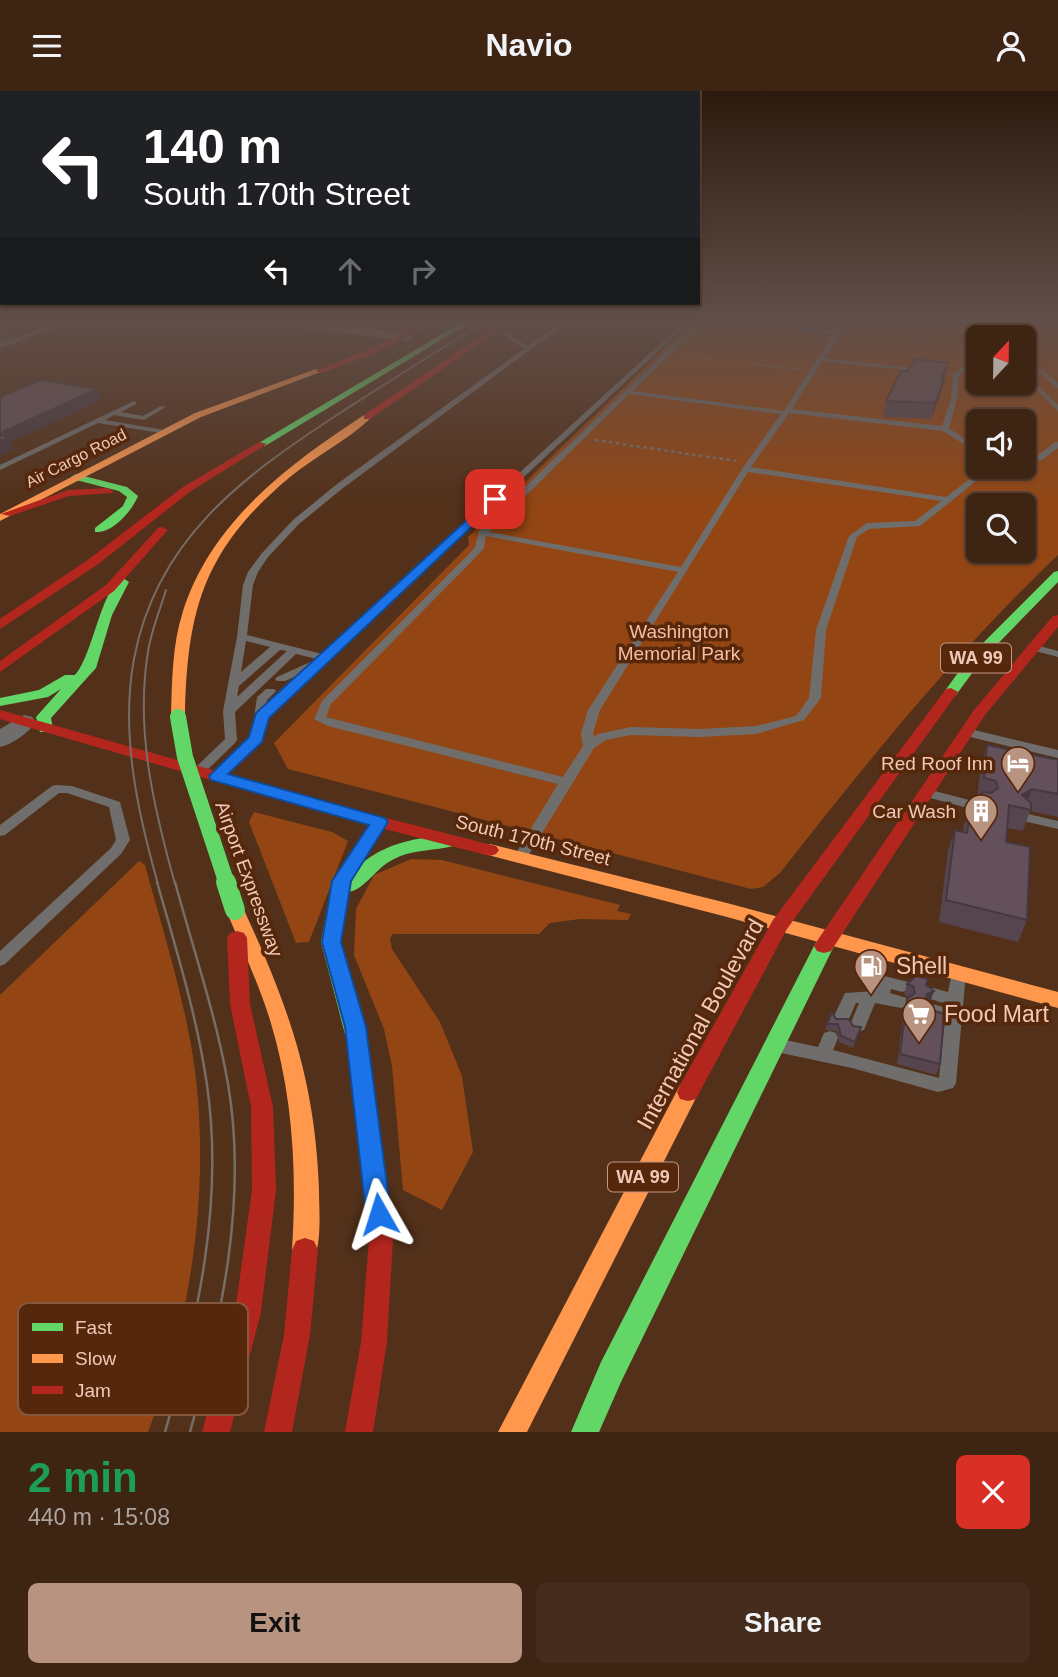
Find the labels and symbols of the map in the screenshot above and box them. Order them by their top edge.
north arrow [966,325,1036,395]
street label: Air Cargo Road [23,425,129,491]
pin [465,469,525,529]
park label: Washington Memorial Park [618,621,741,664]
road number: WA 99 [941,643,1011,673]
hotel icon: Red Roof Inn [999,744,1037,793]
place label: Red Roof Inn [881,753,993,774]
building icon: Car Wash [962,792,1000,841]
street label: Airport Expressway [211,799,287,960]
place label: Car Wash [872,801,956,822]
street label: South 170th Street [454,811,613,870]
street label: International Boulevard [631,914,769,1134]
fuel station icon: Shell [852,947,890,996]
place label: Shell [896,953,947,979]
supermarket icon: Food Mart [900,995,938,1044]
place label: Food Mart [944,1001,1049,1027]
road number: WA 99 [608,1163,678,1191]
position arrow [342,1177,416,1251]
legend [18,1303,248,1415]
text: Fast [75,1317,113,1338]
text: Slow [75,1348,116,1369]
text: Jam [75,1380,111,1401]

